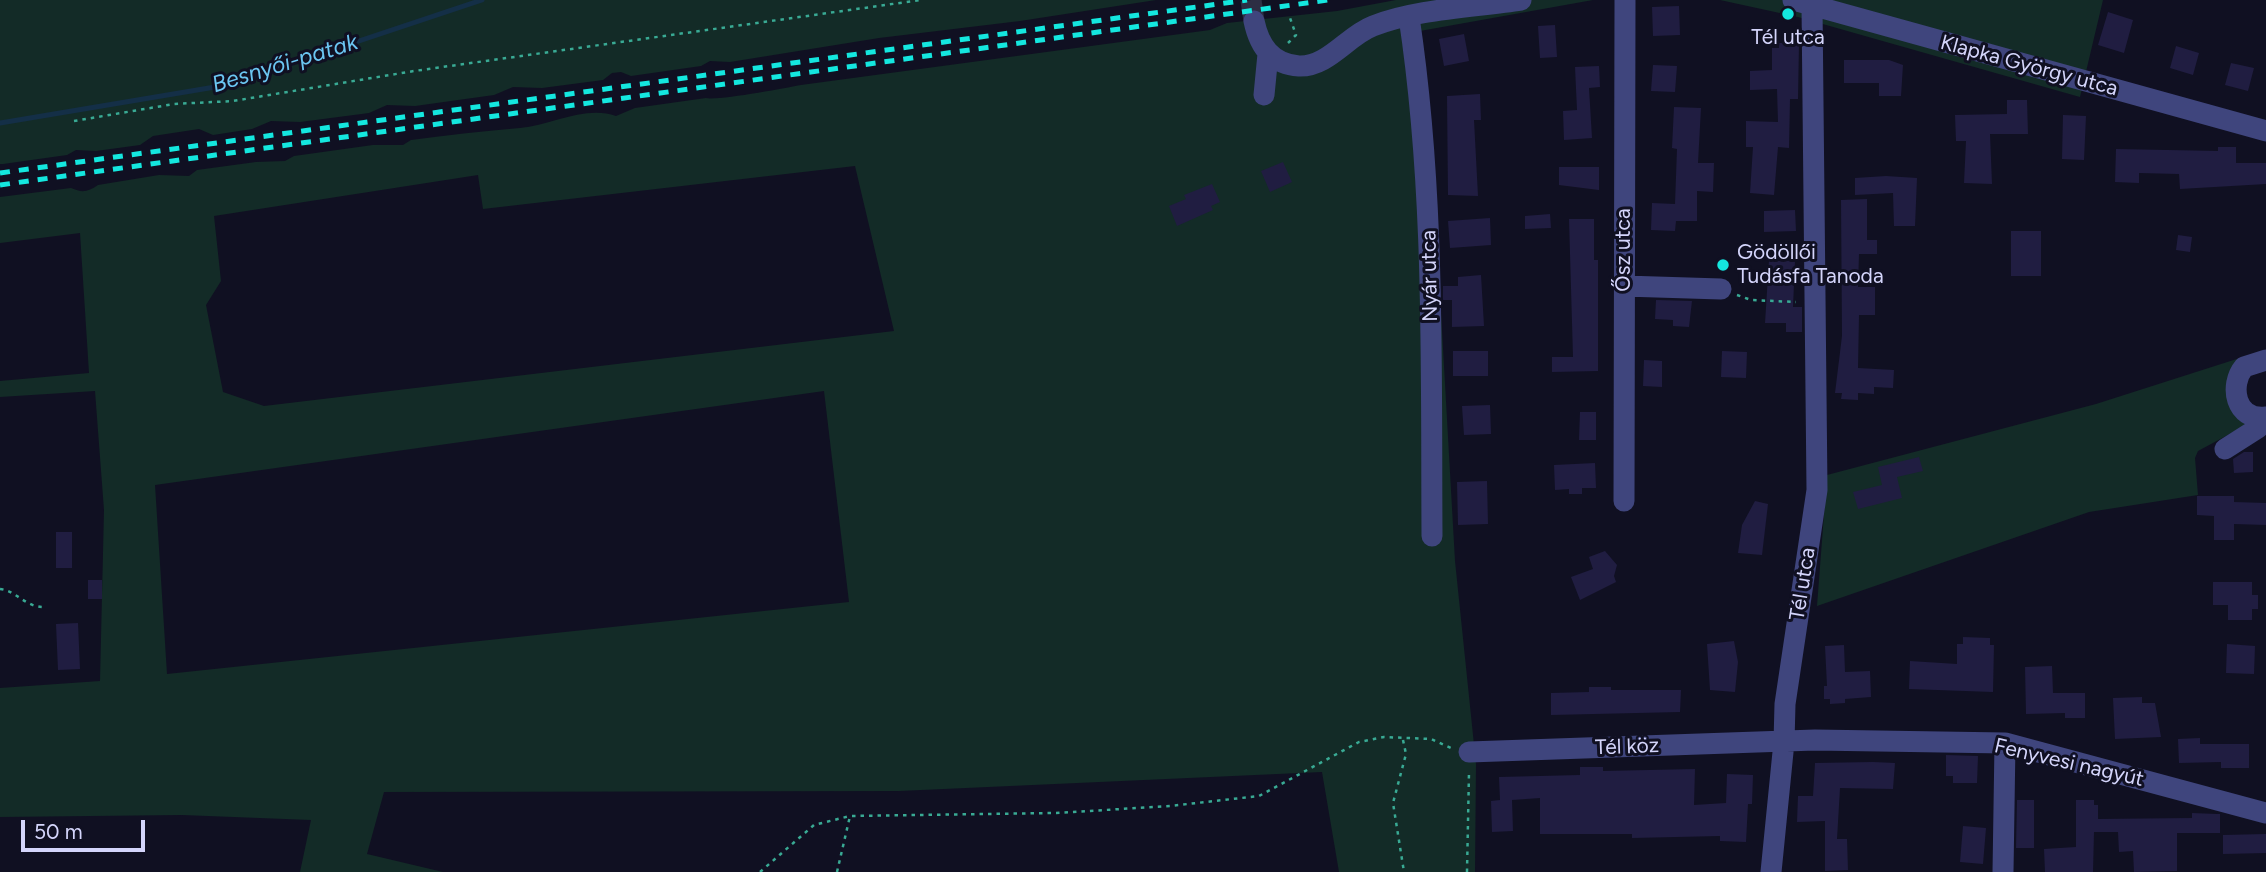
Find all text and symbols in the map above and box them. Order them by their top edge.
marker: Tél utca [1780,6,1796,22]
place label: Tél utca [1751,25,1825,51]
water label: Besnyői-patak [209,29,361,99]
street label: Klapka György utca [1938,30,2120,102]
street label: Ősz utca [1611,208,1637,292]
street label: Nyár utca [1417,230,1443,322]
place label: Gödöllői Tudásfa Tanoda [1737,240,1884,290]
marker: Gödöllői Tudásfa Tanoda [1715,257,1731,273]
street label: Tél utca [1785,546,1821,622]
street label: Tél köz [1595,733,1659,761]
street label: Fenyvesi nagyút [1992,734,2146,792]
scale bar [24,806,149,850]
text: 50 m [34,819,83,844]

